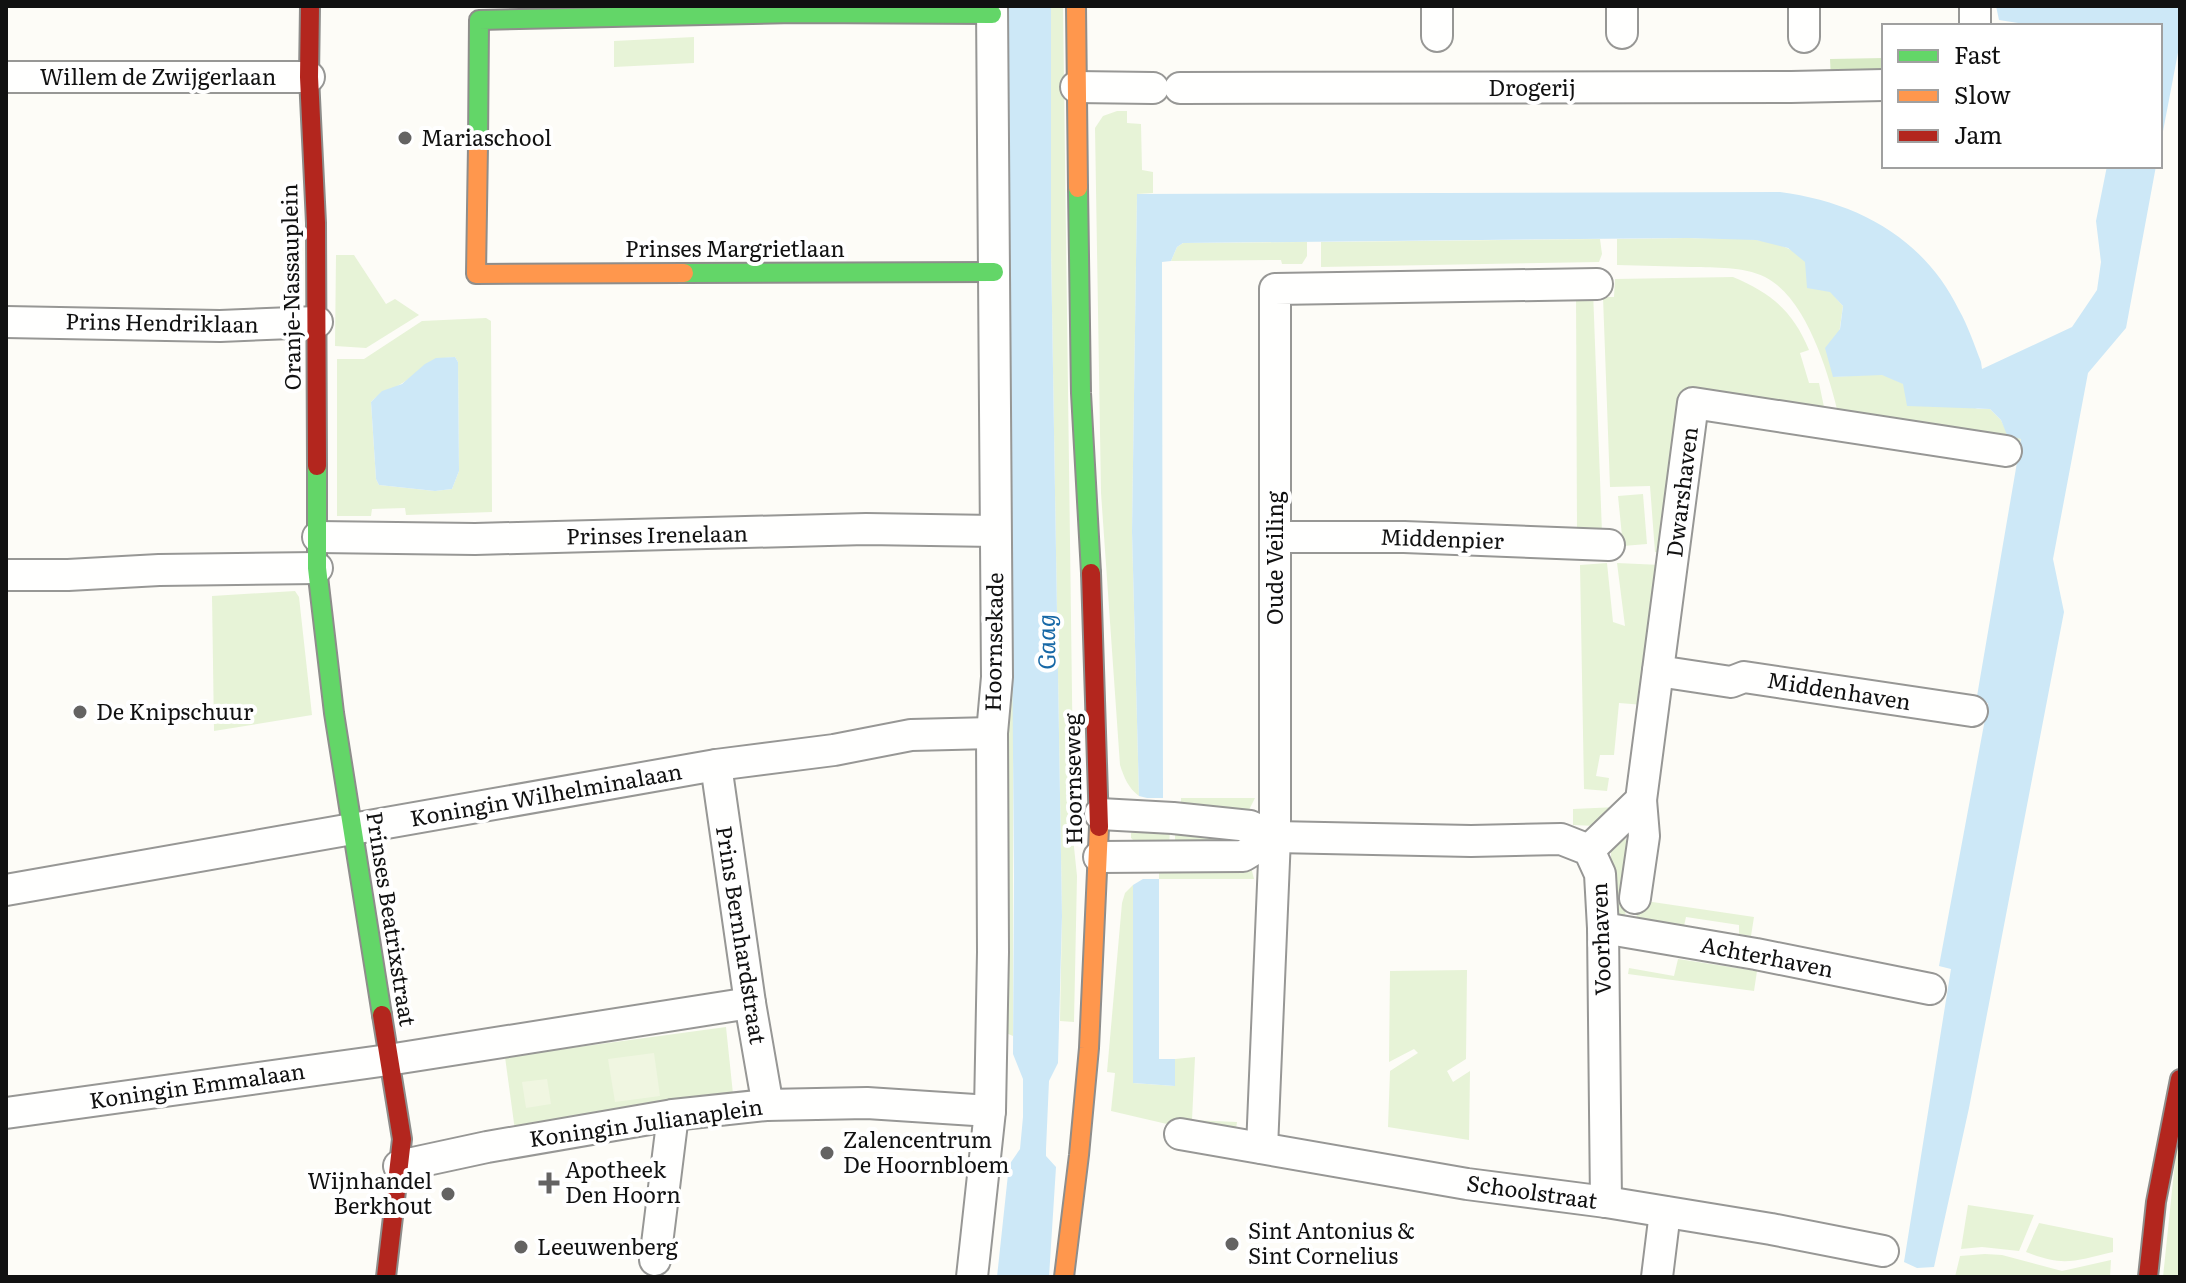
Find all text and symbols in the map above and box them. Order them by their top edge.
legend [1882,24,2162,168]
text: Fast [1954,36,2001,71]
street label: Willem de Zwijgerlaan [40,59,276,92]
street label: Drogerij [1488,70,1576,103]
text: Slow [1954,76,2011,111]
text: Jam [1954,116,2002,151]
place label: Mariaschool [421,120,552,153]
marker: Mariaschool [396,129,414,147]
street label: Oranje-Nassauplein [271,183,308,391]
street label: Prinses Margrietlaan [625,231,845,264]
street label: Prins Hendriklaan [65,303,259,340]
street label: Dwarshaven [1656,425,1705,559]
street label: Oude Veiling [1257,490,1290,625]
street label: Prinses Irenelaan [566,515,748,552]
street label: Middenpier [1380,519,1505,556]
street label: Hoornsekade [975,572,1010,712]
water label: Gaag [1027,614,1062,670]
street label: Middenhaven [1765,662,1914,717]
place label: De Knipschuur [96,694,254,727]
marker: De Knipschuur [71,703,89,721]
street label: Hoornseweg [1054,712,1089,845]
street label: Koningin Wilhelminalaan [407,753,684,834]
street label: Prinses Beatrixstraat [359,809,426,1029]
street label: Prins Bernhardstraat [709,823,776,1046]
street label: Voorhaven [1581,882,1618,996]
street label: Achterhaven [1698,926,1836,985]
street label: Koningin Emmalaan [87,1053,307,1116]
street label: Koningin Julianaplein [527,1089,765,1154]
place label: Zalencentrum De Hoornbloem [843,1122,1009,1180]
marker: Zalencentrum De Hoornbloem [818,1144,836,1162]
place label: Apotheek Den Hoorn [565,1152,681,1210]
place label: Wijnhandel Berkhout [307,1163,432,1221]
street label: Schoolstraat [1465,1165,1600,1216]
marker: Apotheek Den Hoorn [540,1174,558,1192]
marker: Wijnhandel Berkhout [439,1185,457,1203]
place label: Sint Antonius & Sint Cornelius [1248,1213,1415,1271]
place label: Leeuwenberg [537,1229,679,1262]
marker: Sint Antonius & Sint Cornelius [1223,1235,1241,1253]
marker: Leeuwenberg [512,1238,530,1256]

